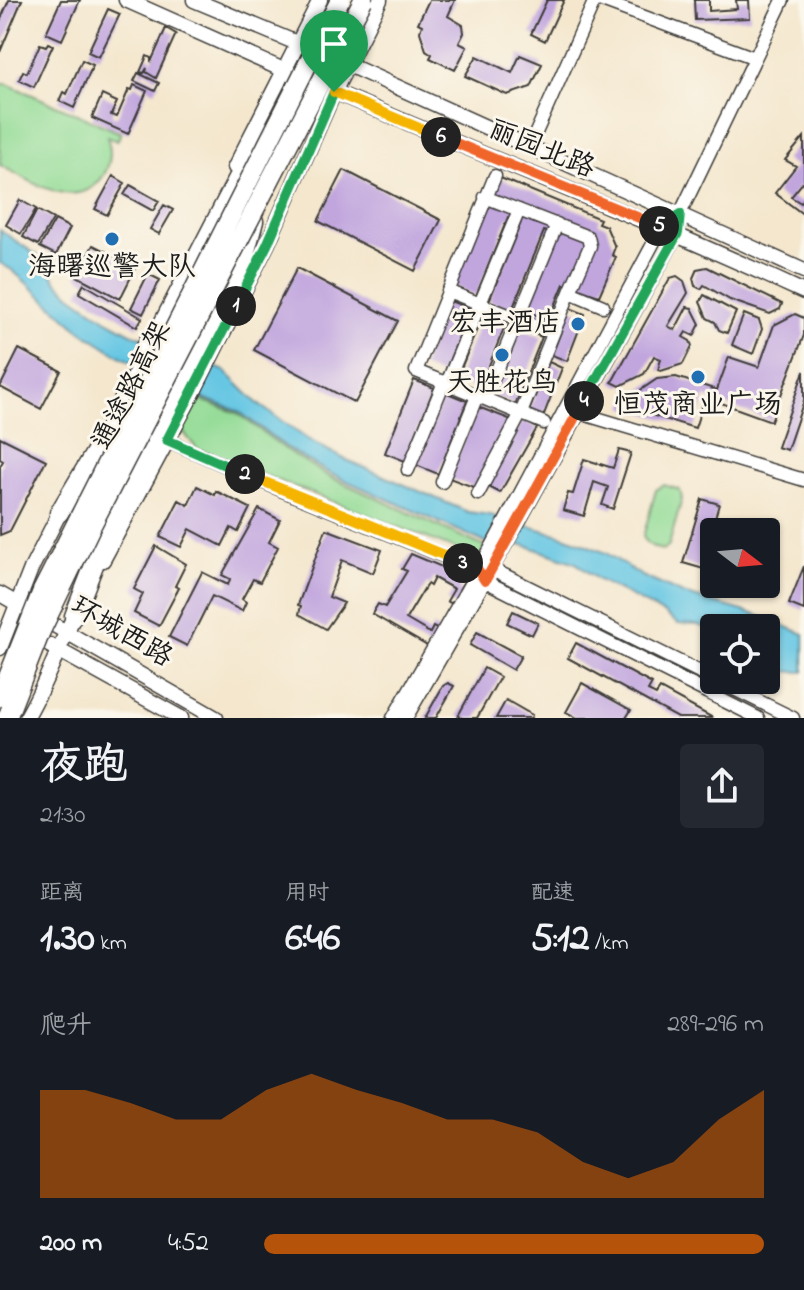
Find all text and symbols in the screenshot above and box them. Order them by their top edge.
pin [300,10,368,92]
icon: arrive [312,22,356,66]
street label: 丽园北路 [481,110,601,190]
pin: 6 [421,117,461,157]
text: 6 [436,121,446,153]
pin: 5 [639,206,679,246]
text: 5 [653,210,665,242]
marker: 海曙巡警大队 [103,230,121,248]
place label: 海曙巡警大队 [28,248,196,289]
pin: 1 [216,286,256,326]
text: 1 [233,290,240,322]
place label: 宏丰酒店 [450,304,562,345]
street label: 通途路高架 [83,314,183,458]
marker: 宏丰酒店 [569,315,587,333]
marker: 天胜花鸟 [493,346,511,364]
place label: 天胜花鸟 [446,364,558,405]
marker: 恒茂商业广场 [689,368,707,386]
pin: 4 [564,381,604,421]
text: 4 [579,385,589,417]
place label: 恒茂商业广场 [614,386,782,427]
pin: 2 [225,454,265,494]
text: 2 [240,458,250,490]
north arrow [700,518,780,598]
map controls [700,518,780,694]
pin: 3 [443,543,483,583]
text: 3 [458,547,468,579]
street label: 环城西路 [62,587,180,679]
button: locate [700,614,780,694]
text: 夜跑 [40,735,128,799]
button: share [680,744,764,828]
text: 21:30 [40,797,85,835]
text: 距离 [40,878,84,910]
text: 用时 [285,878,329,910]
text: 配速 [531,878,575,910]
text: 1.30 [40,910,95,969]
text: 6:46 [285,910,340,969]
text: 5:12 [531,910,590,969]
text: km [95,928,127,960]
text: /km [590,928,629,960]
text: 289–296 m [667,1006,764,1044]
text: 爬升 [40,1008,92,1046]
text: 200 m [40,1225,102,1263]
text: 4:52 [168,1225,209,1263]

